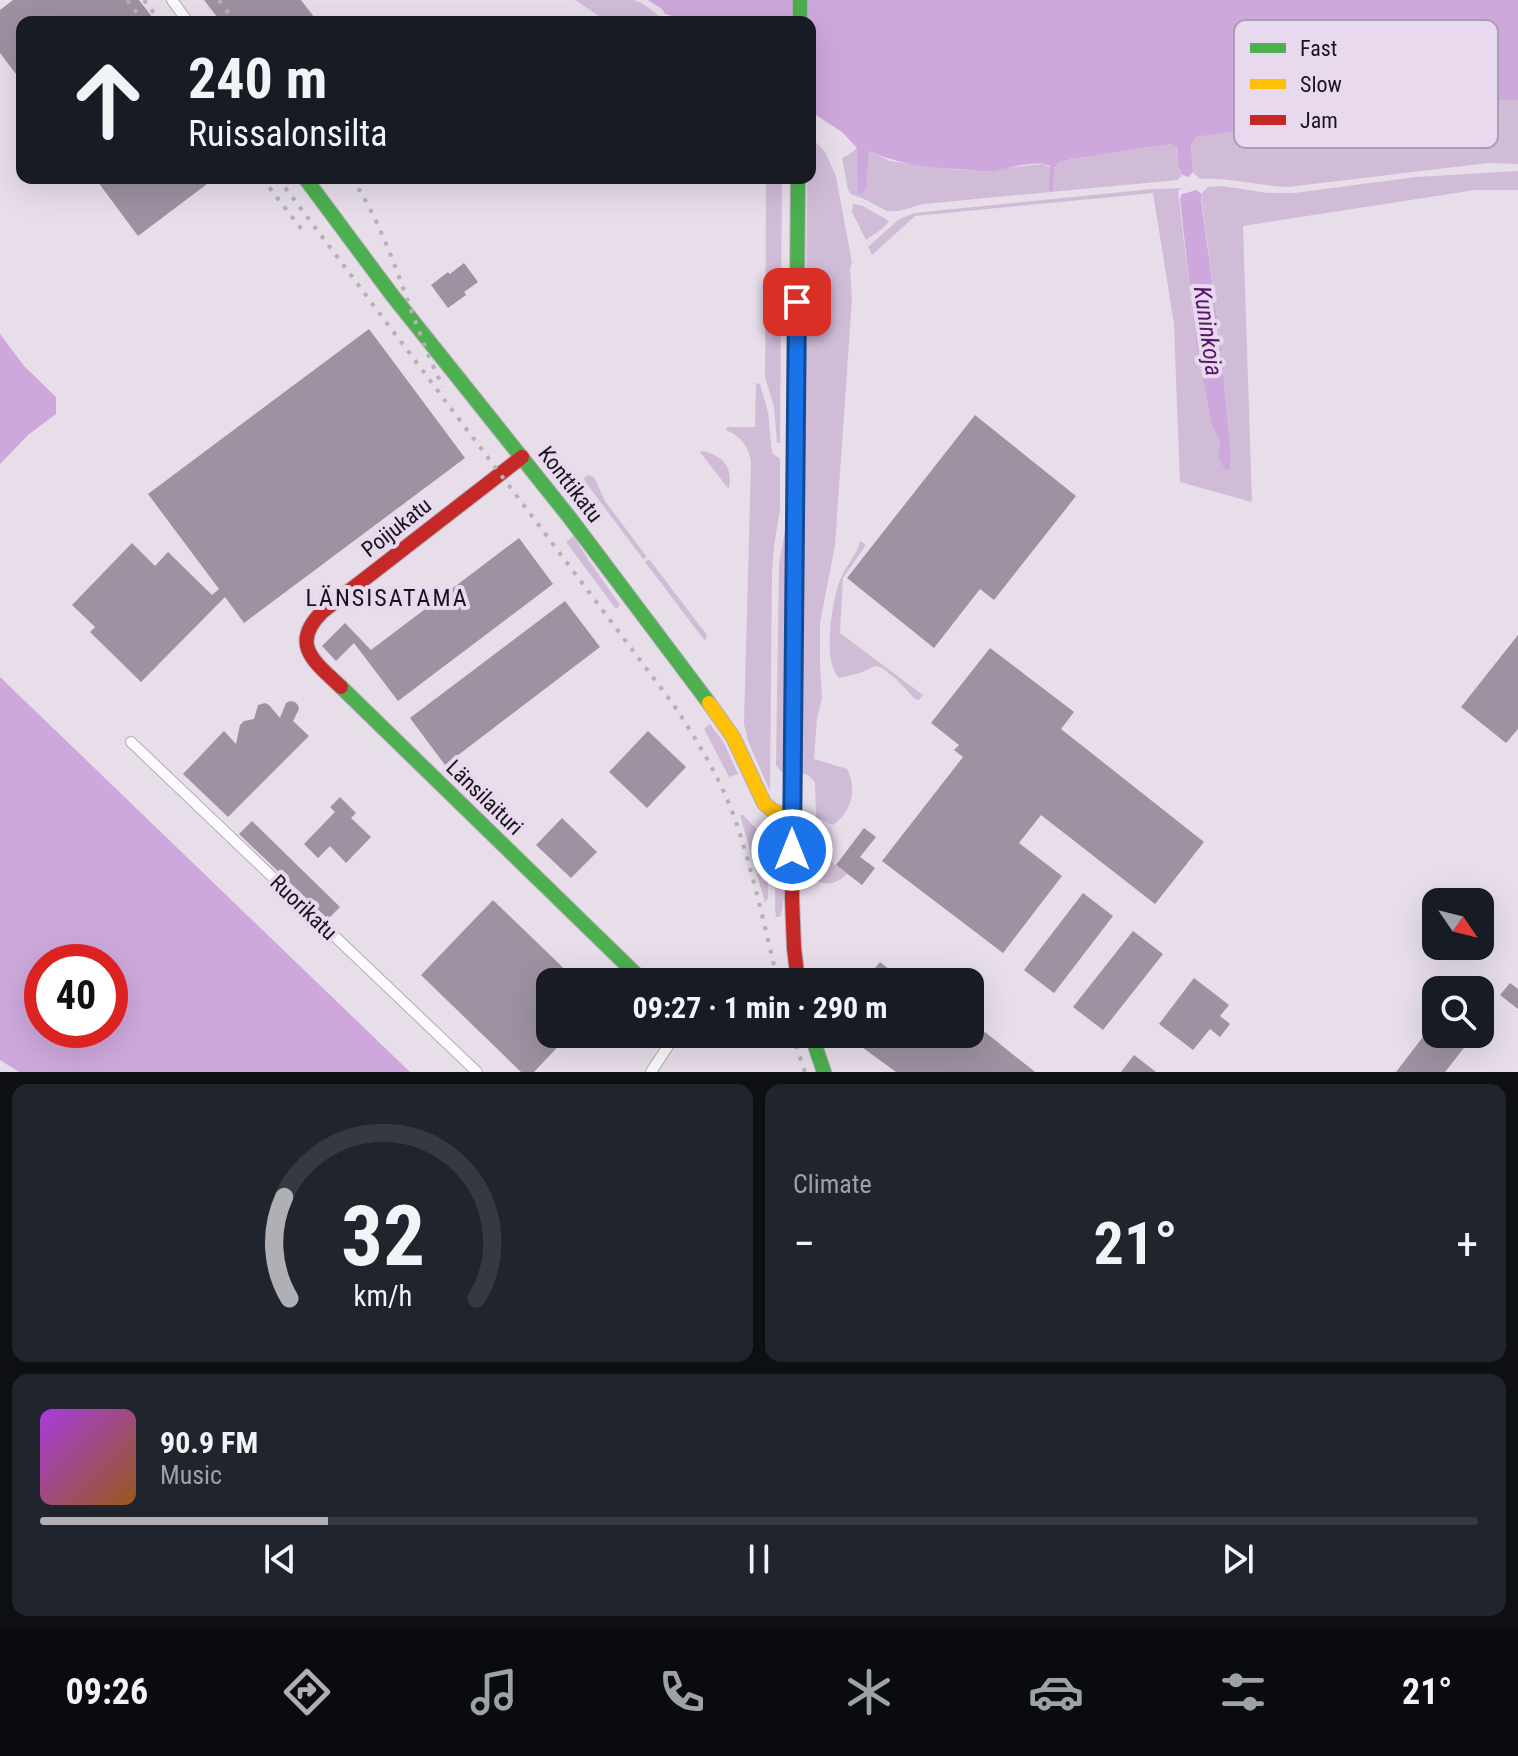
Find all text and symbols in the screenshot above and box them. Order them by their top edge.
legend [1234,20,1498,148]
text: Fast [1300,36,1337,61]
text: 240 m [188,46,327,112]
icon: ahead [56,48,160,152]
text: Slow [1300,72,1342,97]
text: Jam [1300,108,1338,133]
text: Ruissalonsilta [188,113,387,155]
pin [763,268,831,336]
icon: arrive [775,280,819,324]
water label: Kuninkoja [1188,284,1228,378]
street label: Konttikatu [533,442,608,527]
street label: Poijukatu [357,493,436,562]
district label: LÄNSISATAMA [305,584,469,612]
street label: Länsilaituri [441,755,528,840]
position arrow [750,808,834,892]
street label: Ruorikatu [265,870,342,945]
north arrow [1422,888,1494,960]
map controls [1422,888,1494,1048]
speed limit sign: 40 [24,944,128,1048]
button: search [1422,976,1494,1048]
text: 09:27 · 1 min · 290 m [633,990,887,1025]
text: Climate [793,1169,872,1199]
text: 32 [340,1188,425,1285]
text: 21° [1094,1208,1178,1279]
text: − [793,1218,815,1270]
text: + [1456,1218,1478,1270]
text: km/h [353,1279,412,1313]
text: 90.9 FM [160,1425,258,1460]
text: Music [160,1460,222,1490]
icon: previous [258,1537,302,1581]
icon: pause [737,1537,781,1581]
icon: next [1216,1537,1260,1581]
icon: directions [279,1664,335,1720]
icon: music [466,1664,522,1720]
icon: phone [654,1664,710,1720]
icon: climate [841,1664,897,1720]
icon: car [1028,1664,1084,1720]
icon: filters [1215,1664,1271,1720]
text: 09:26 [66,1671,148,1713]
text: 21° [1402,1671,1452,1713]

